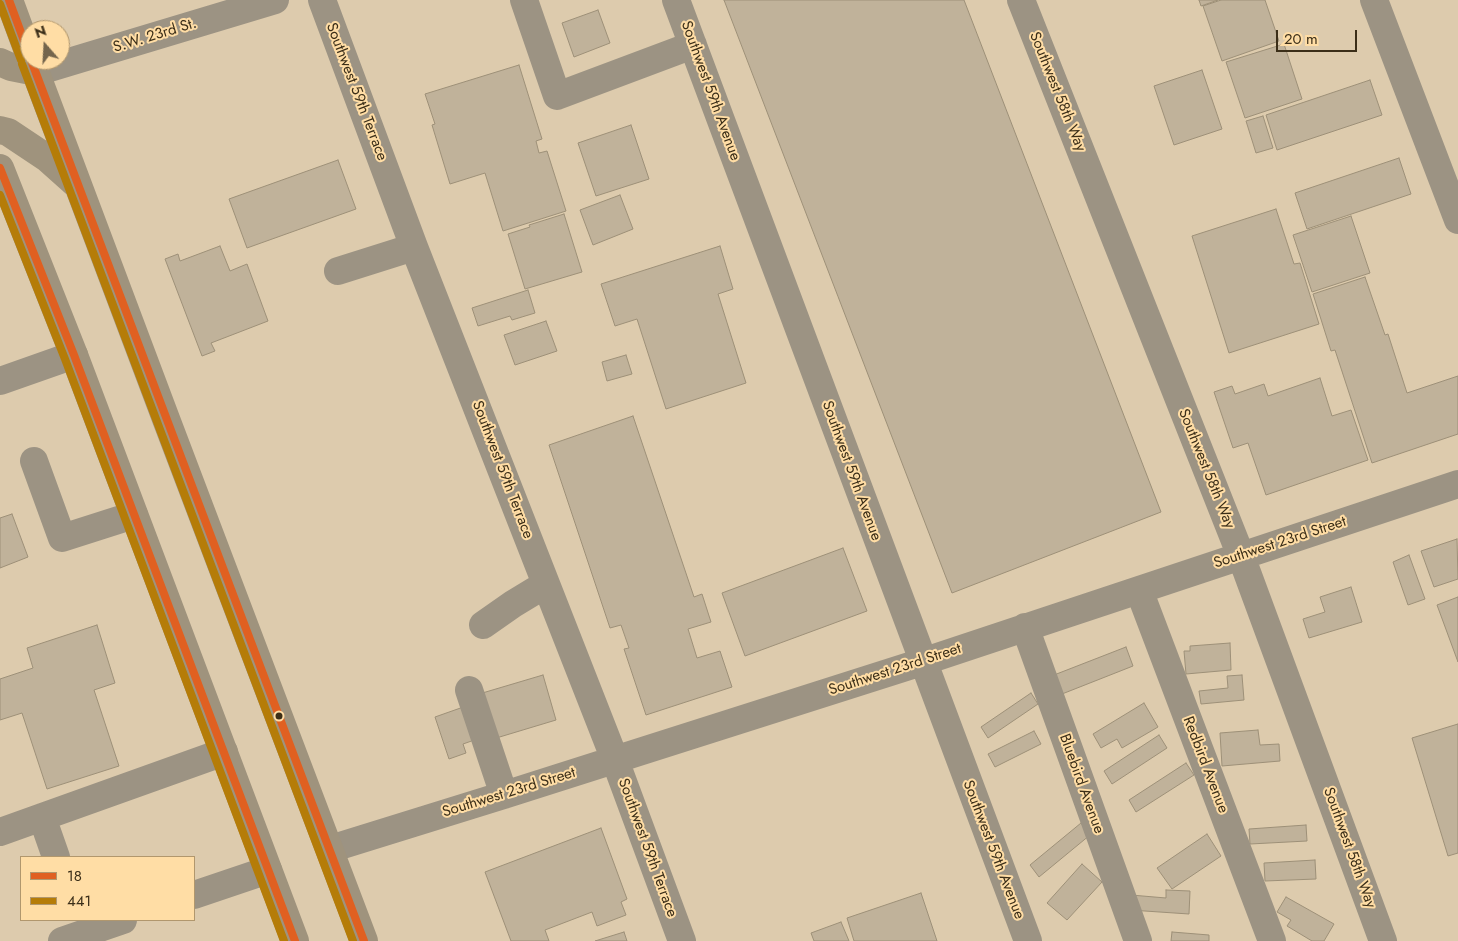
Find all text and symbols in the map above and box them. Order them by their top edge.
street label: S.W. 23rd St. [111,15,199,57]
street label: Southwest 59th Avenue [676,19,744,163]
north arrow [20,20,70,70]
text: N [32,20,49,43]
scale bar [1278,20,1359,52]
street label: Southwest 59th Terrace [321,21,391,163]
text: 20 m [1284,28,1318,50]
street label: Southwest 58th Way [1025,30,1089,154]
street label: Southwest 59th Terrace [467,399,537,541]
street label: Southwest 59th Avenue [817,399,885,543]
street label: Southwest 58th Way [1174,407,1238,531]
street label: Southwest 23rd Street [1211,513,1349,573]
street label: Southwest 23rd Street [826,640,964,700]
unlabelled marker [274,711,284,721]
street label: Redbird Avenue [1178,714,1232,816]
street label: Bluebird Avenue [1055,732,1107,836]
street label: Southwest 23rd Street [440,764,578,822]
street label: Southwest 59th Terrace [614,776,680,920]
street label: Southwest 59th Avenue [958,778,1028,922]
street label: Southwest 58th Way [1319,785,1379,911]
legend [20,856,195,921]
text: 18 [67,865,82,887]
text: 441 [67,890,91,912]

